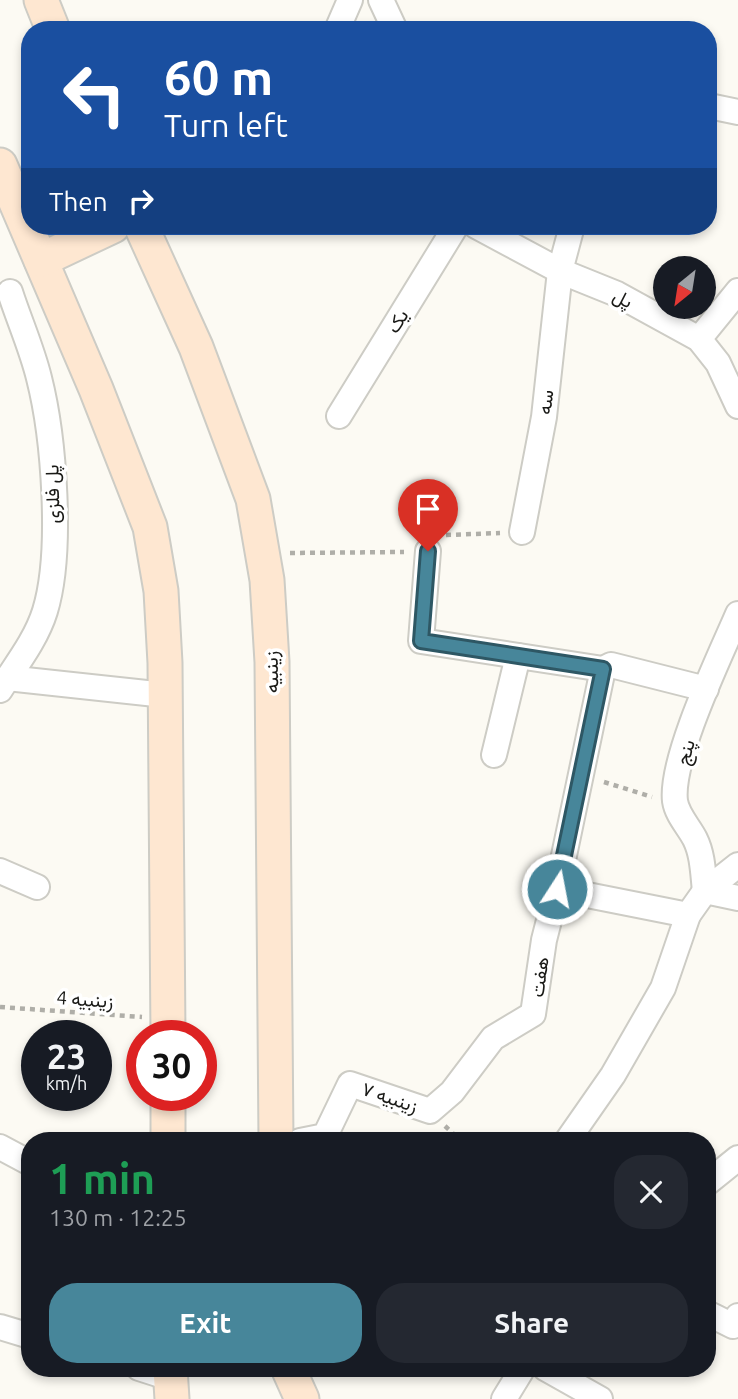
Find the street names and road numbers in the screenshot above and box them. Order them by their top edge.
street label: پل [608,284,637,315]
street label: یک [381,305,413,337]
street label: سه [533,388,557,416]
street label: پل فلزی [40,464,67,524]
street label: زینبیه [260,651,283,693]
street label: پنج [671,737,702,768]
street label: هفت [525,956,553,998]
street label: زینبیه 4 [56,986,114,1013]
street label: زینبیه ۷ [359,1077,421,1118]

